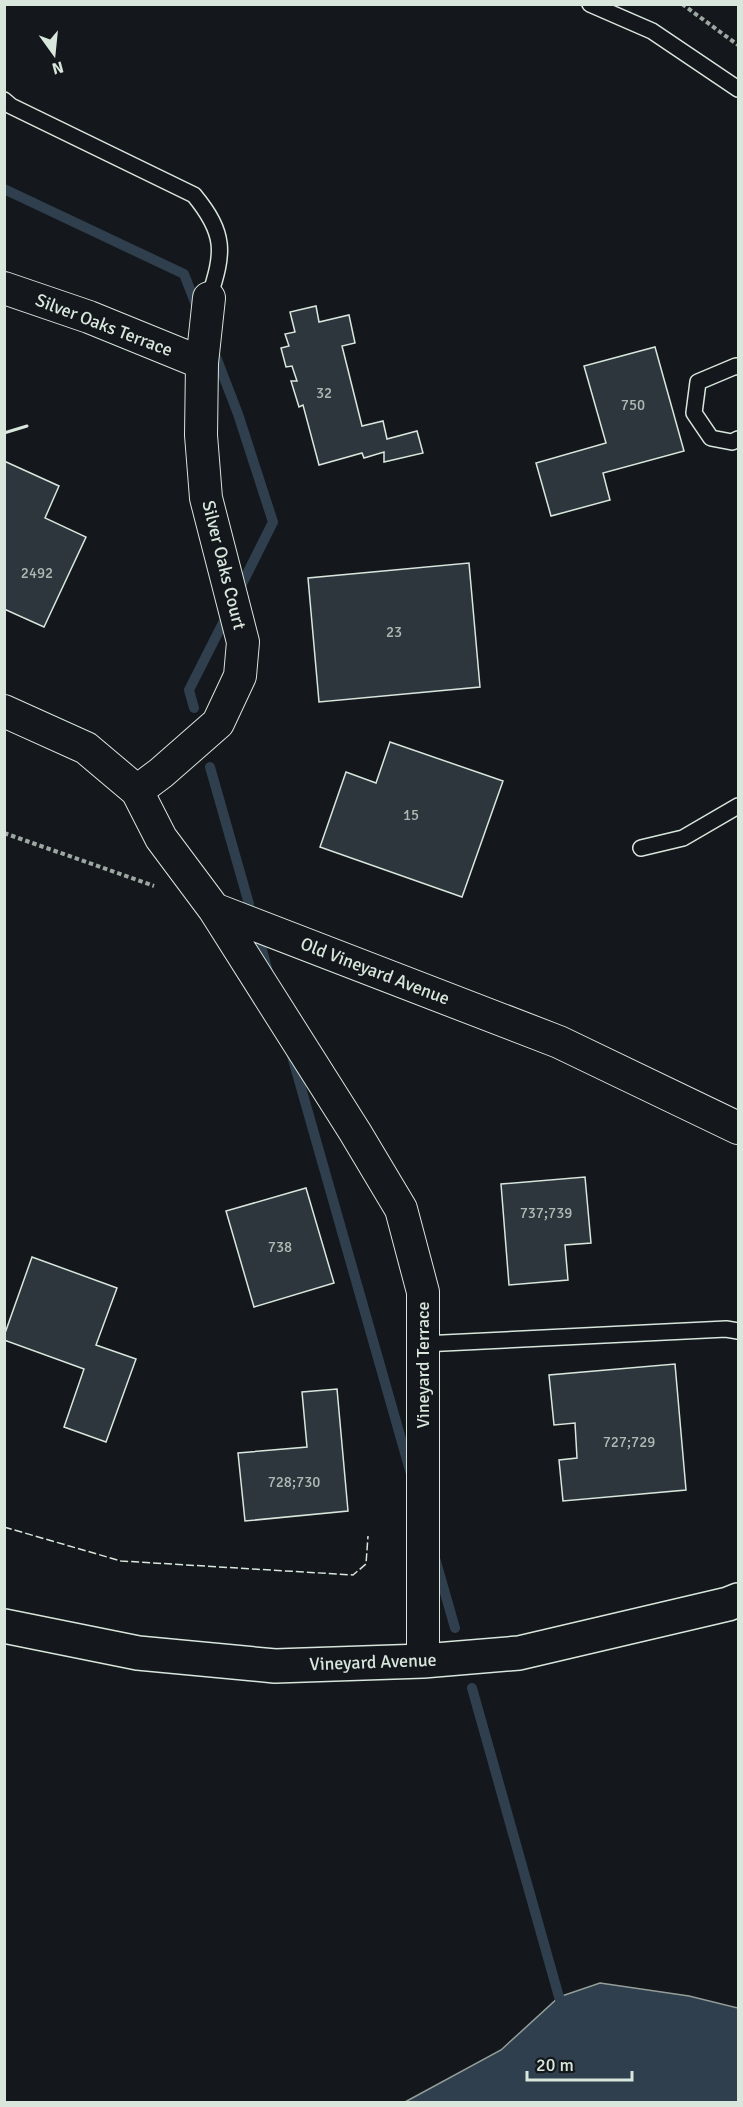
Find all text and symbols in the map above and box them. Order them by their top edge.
north arrow [24,24,84,84]
text: N [50,56,66,79]
street label: Silver Oaks Terrace [32,289,176,361]
house number: 32 [316,384,332,402]
house number: 750 [621,396,645,414]
street label: Silver Oaks Court [197,498,251,632]
house number: 2492 [21,564,53,582]
house number: 23 [386,623,402,641]
house number: 15 [403,806,419,824]
street label: Old Vineyard Avenue [297,932,453,1010]
house number: 737;739 [520,1204,572,1222]
house number: 738 [268,1238,292,1256]
street label: Vineyard Terrace [412,1301,434,1429]
house number: 727;729 [603,1433,655,1451]
house number: 728;730 [268,1473,320,1491]
street label: Vineyard Avenue [309,1649,437,1675]
scale bar [527,2044,632,2082]
text: 20 m [536,2054,574,2076]

